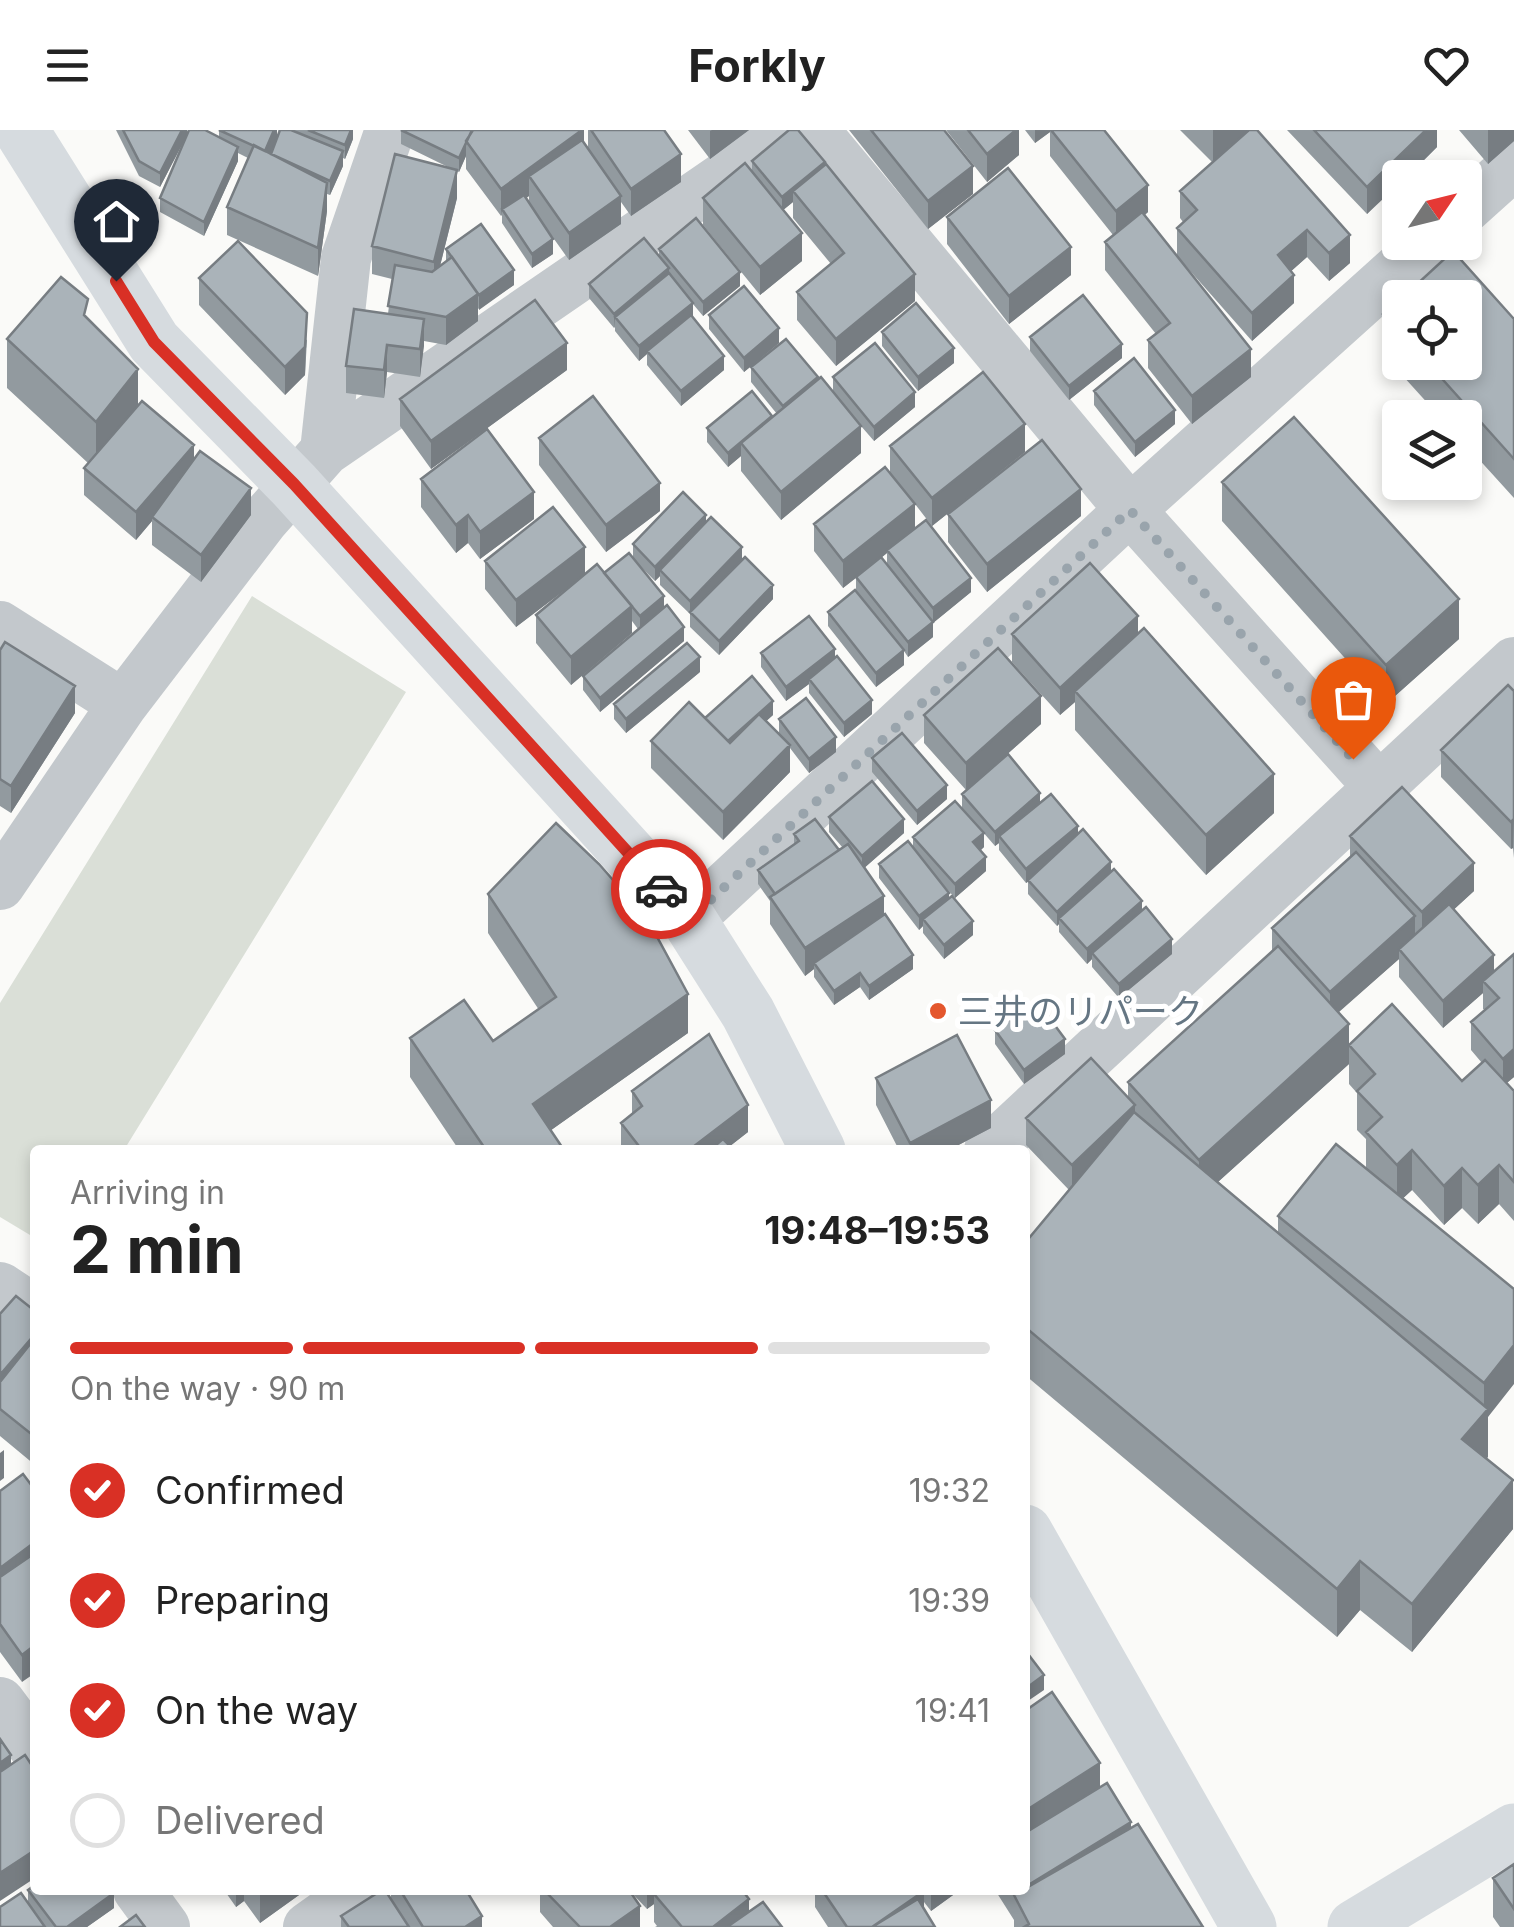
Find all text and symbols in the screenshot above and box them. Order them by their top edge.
icon: menu [40,38,95,93]
text: Forkly [688,38,826,93]
icon: heart [1419,38,1474,93]
north arrow [1382,160,1482,260]
map controls [1382,160,1482,500]
pin [74,179,159,282]
icon: home [89,194,144,249]
button: locate [1382,280,1482,380]
button: layers [1382,400,1482,500]
pin [1311,657,1396,760]
icon: bag [1326,672,1381,727]
courier [611,839,711,939]
icon: car [634,862,689,917]
place label: 三井のリパーク [958,990,1203,1032]
marker: 三井のリパーク [927,1000,949,1022]
text: Arriving in [70,1173,225,1212]
text: 19:48–19:53 [764,1207,990,1253]
text: 2 min [70,1210,244,1289]
text: On the way · 90 m [70,1369,345,1408]
icon: check [70,1463,125,1518]
text: Confirmed [155,1467,345,1513]
text: 19:32 [909,1471,990,1510]
icon: check [70,1573,125,1628]
text: Preparing [155,1577,330,1623]
text: 19:39 [908,1581,990,1620]
icon: check [70,1683,125,1738]
text: On the way [155,1687,358,1733]
text: 19:41 [915,1691,990,1730]
text: Delivered [155,1797,325,1843]

